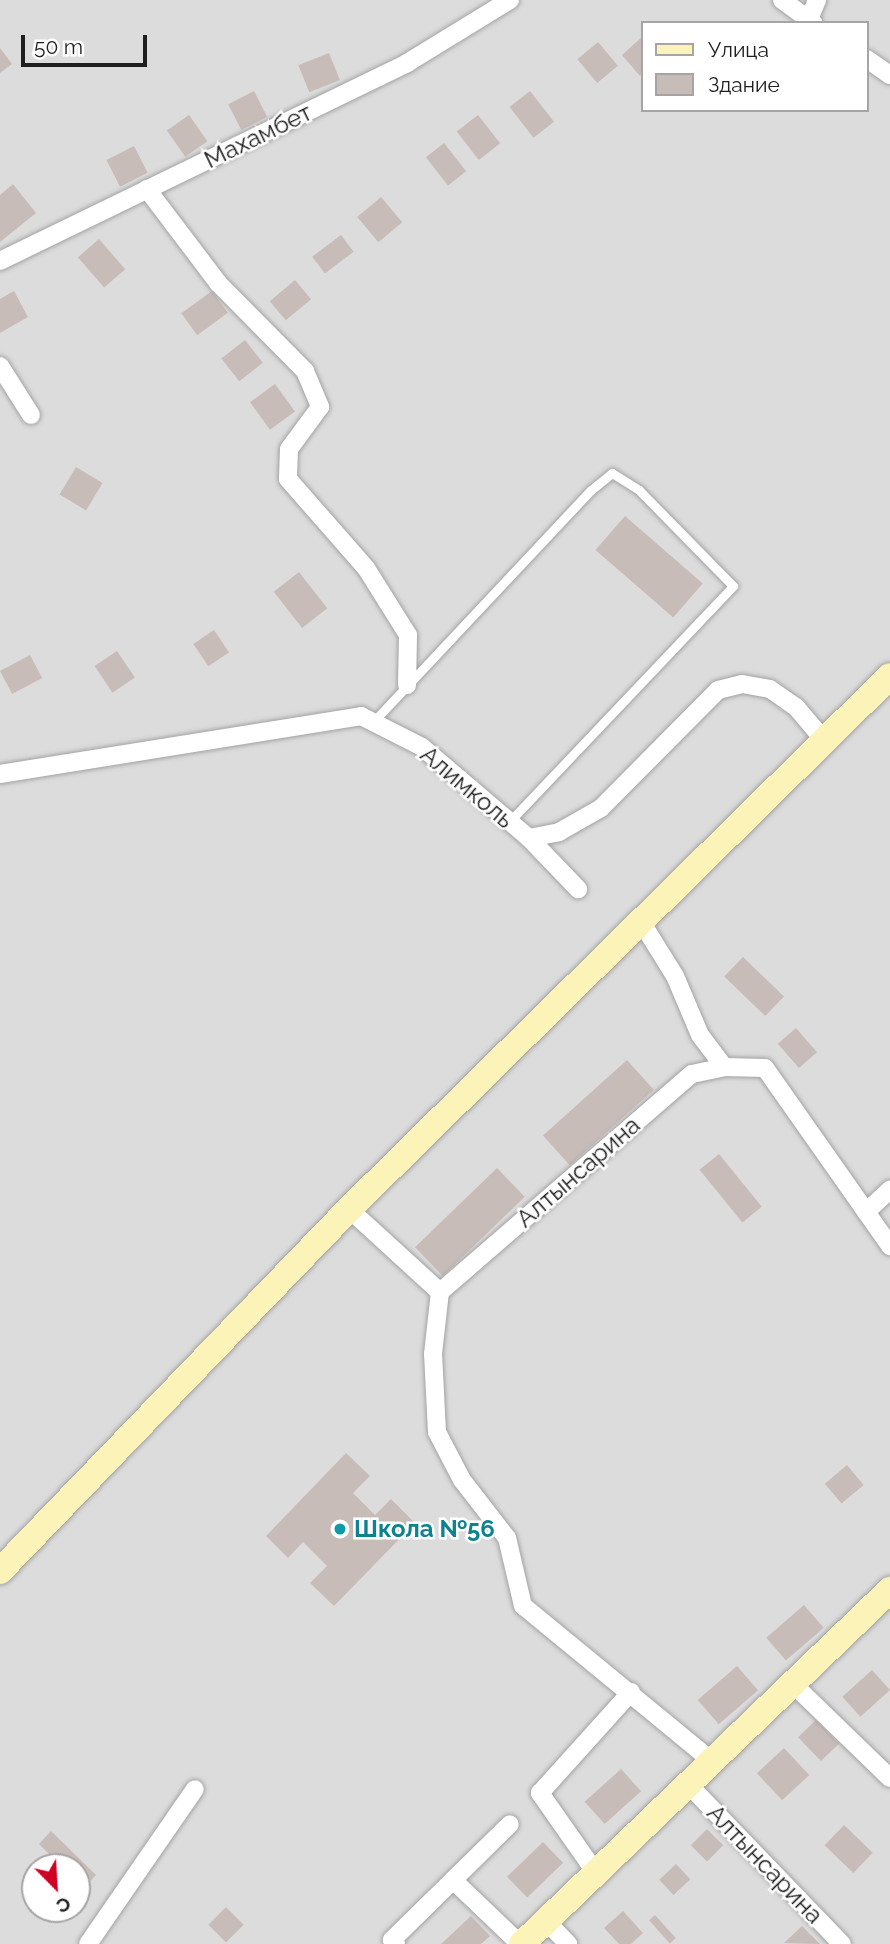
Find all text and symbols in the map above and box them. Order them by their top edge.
scale bar [24,21,150,65]
legend [642,21,869,112]
text: 50 m [34,34,83,59]
text: Улица [708,37,769,62]
text: Здание [708,72,780,97]
street label: Махамбет [200,98,316,174]
street label: Алимколь [415,740,519,834]
street label: Алтынсарина [510,1111,646,1233]
place label: Школа №56 [354,1515,495,1543]
marker: Школа №56 [332,1521,348,1537]
street label: Алтынсарина [701,1799,829,1929]
north arrow [21,1853,91,1923]
text: С [53,1893,74,1918]

